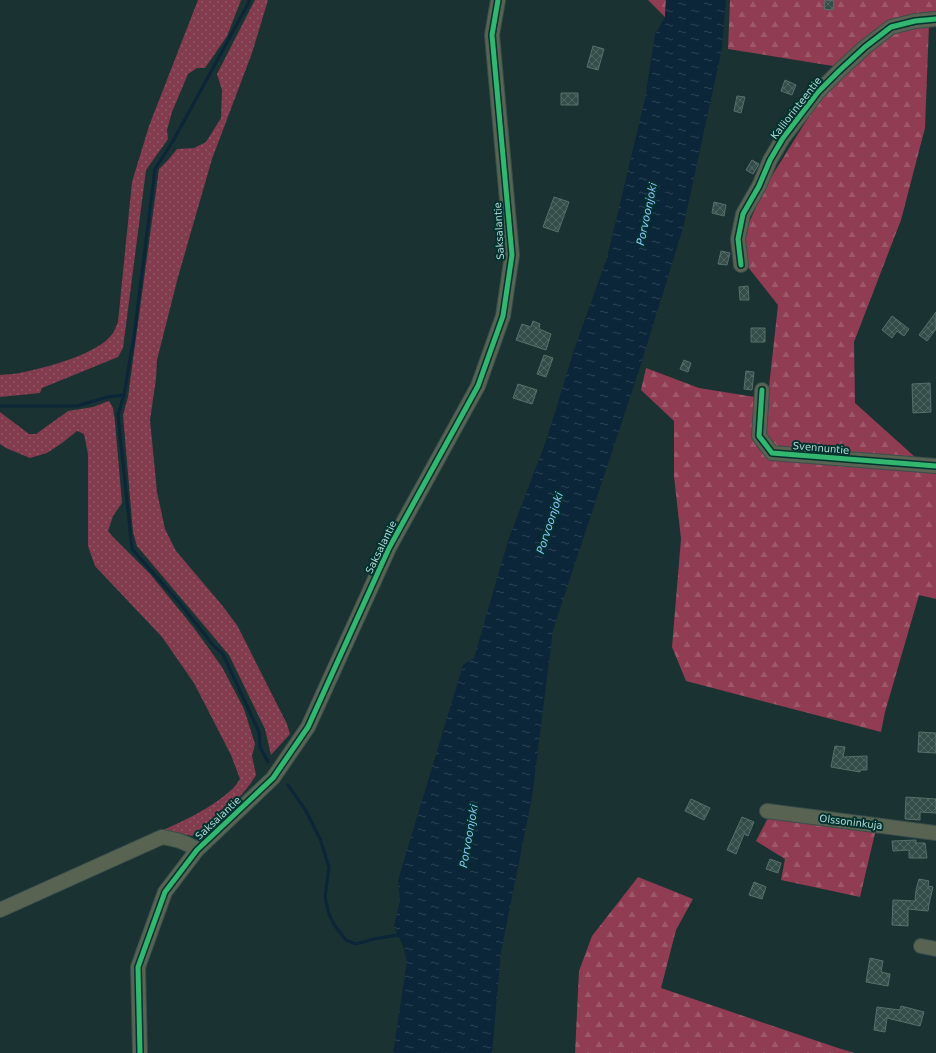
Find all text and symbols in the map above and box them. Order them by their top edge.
street label: Kalliorinteentie [768,75,824,141]
water label: Porvoonjoki [634,181,660,247]
street label: Saksalantie [492,202,506,260]
street label: Svennuntie [792,440,850,456]
water label: Porvoonjoki [534,491,566,555]
street label: Saksalantie [363,519,399,575]
street label: Saksalantie [193,794,243,842]
water label: Porvoonjoki [457,803,481,869]
street label: Olssoninkuja [819,813,883,831]

